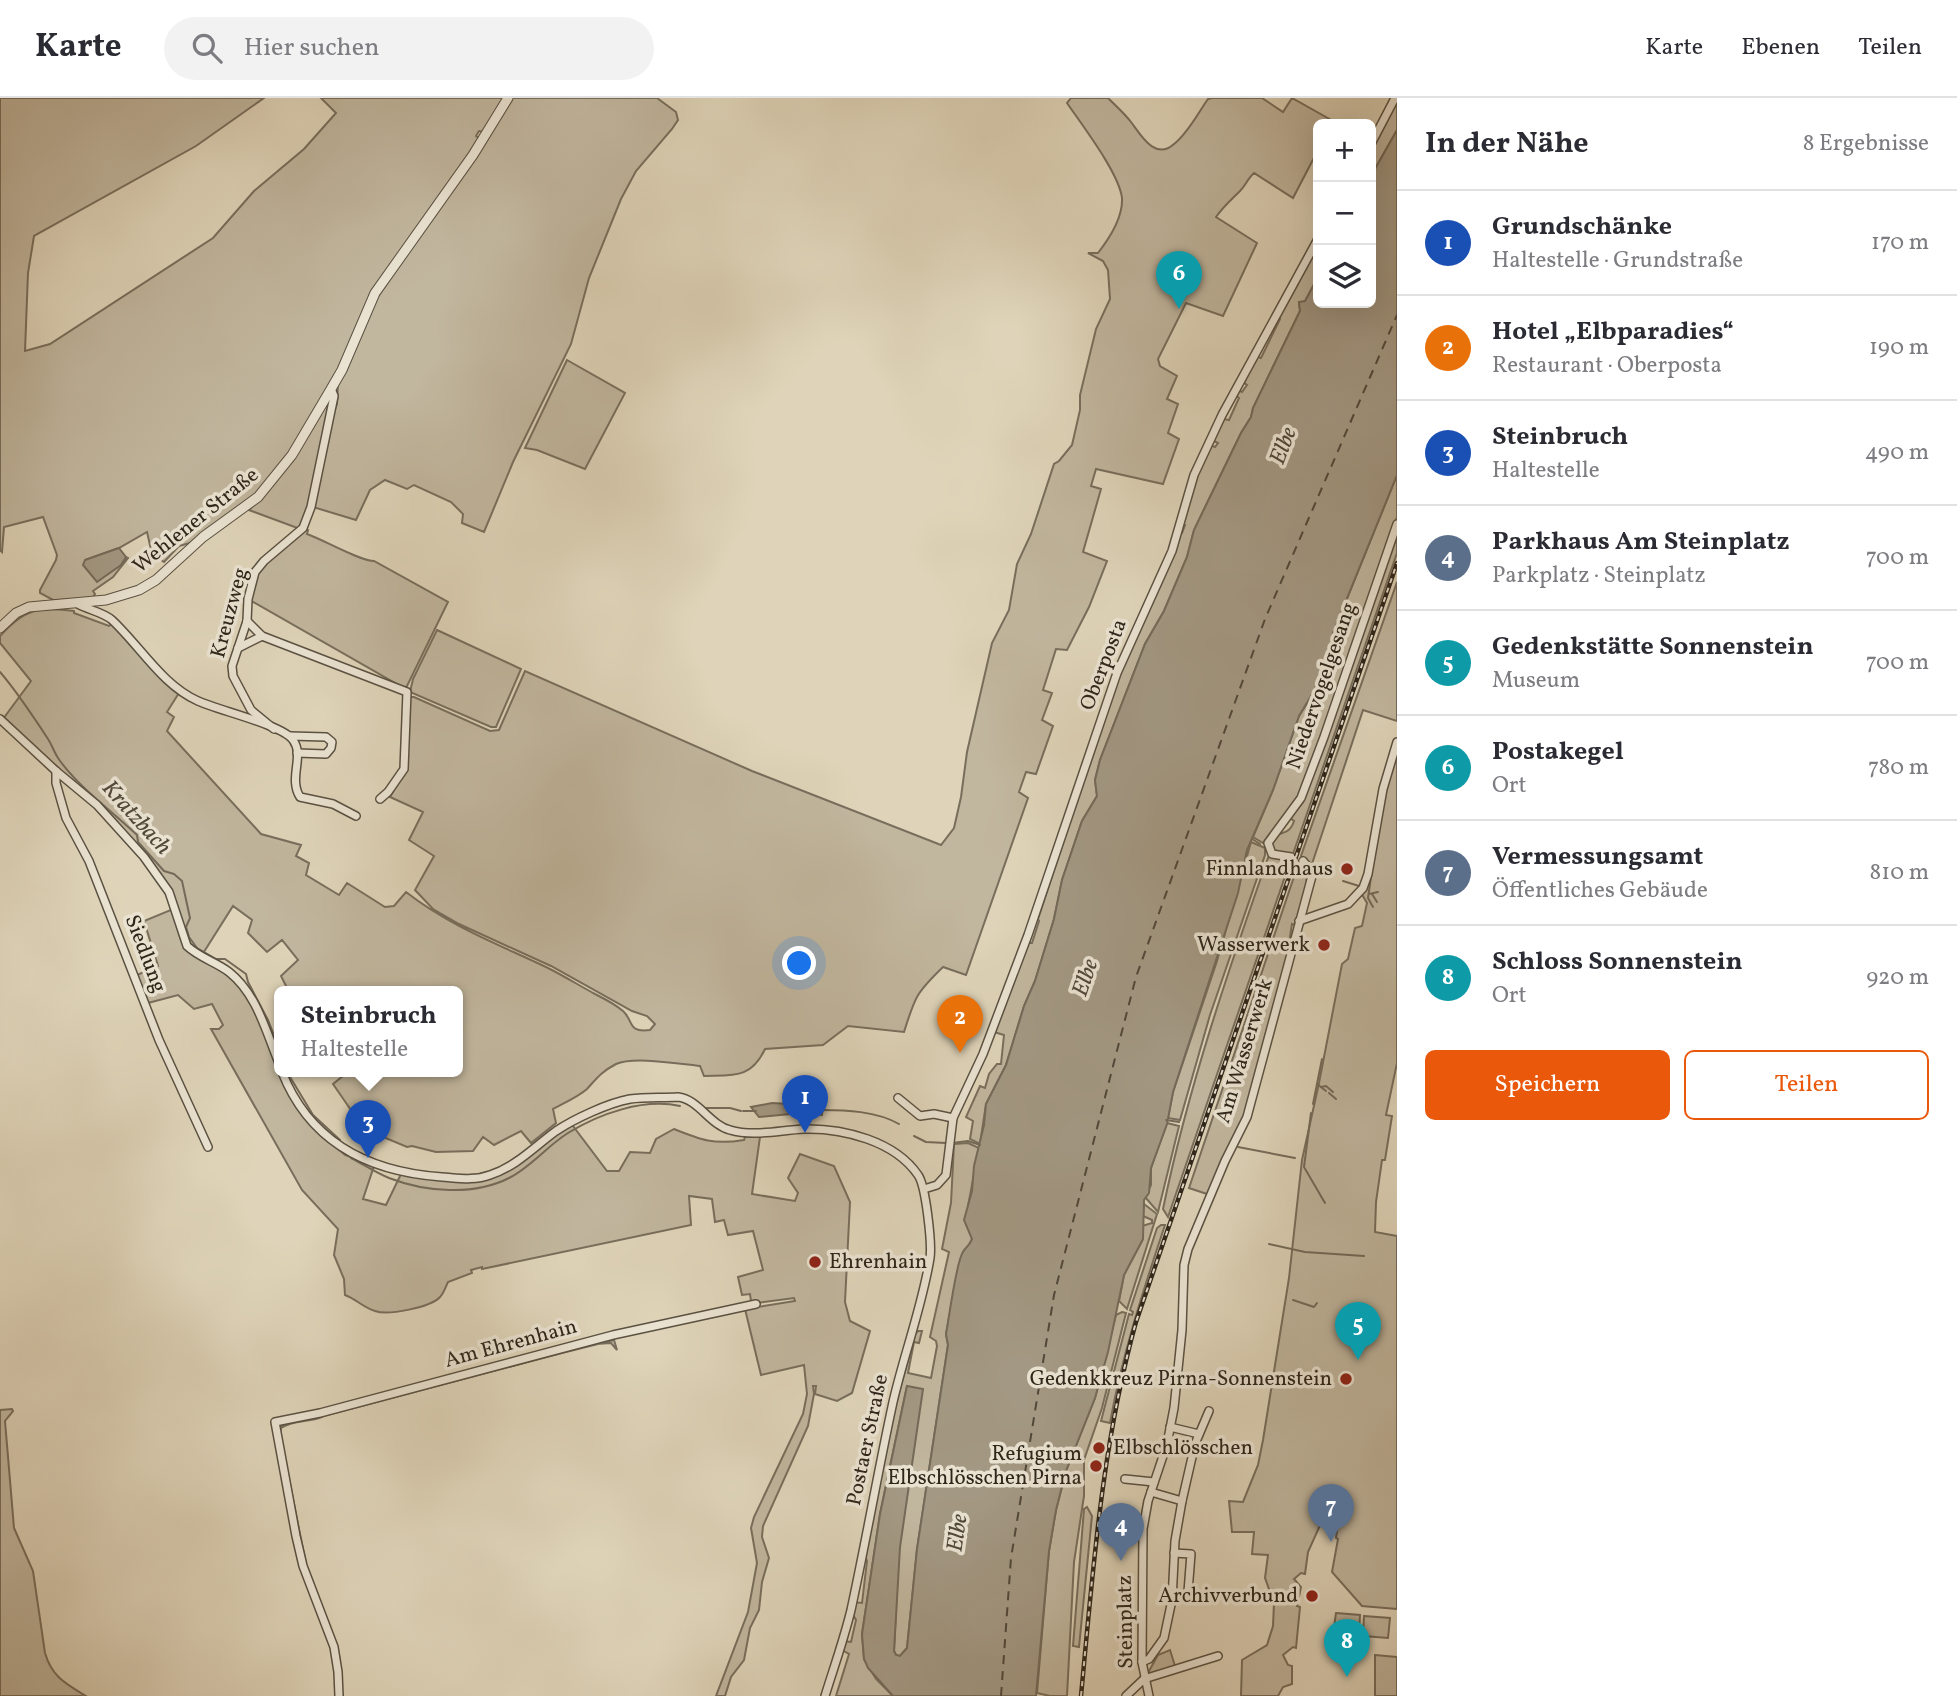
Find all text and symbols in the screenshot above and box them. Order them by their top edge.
search box [164,17,654,80]
text: Karte [35,25,122,71]
icon: search [188,29,226,67]
text: Hier suchen [244,30,380,66]
text: Karte [1645,31,1703,65]
text: Ebenen [1741,31,1820,65]
text: Teilen [1858,31,1922,65]
map controls [1313,119,1376,308]
button: + [1313,119,1376,182]
text: In der Nähe [1425,123,1589,165]
text: 8 Ergebnisse [1803,128,1929,160]
button: − [1313,182,1376,245]
text: Grundschänke [1492,209,1672,245]
text: 1 [1443,227,1453,259]
text: 170 m [1871,227,1929,259]
button: layers [1313,245,1376,308]
text: Haltestelle · Grundstraße [1492,245,1743,277]
pin: 6 [1156,251,1202,309]
text: Hotel „Elbparadies“ [1492,314,1734,350]
text: 2 [1442,332,1454,364]
text: 190 m [1869,332,1929,364]
text: Restaurant · Oberposta [1492,350,1722,382]
text: Steinbruch [1492,419,1628,455]
water label: Elbe [1262,422,1306,469]
text: 3 [1442,437,1454,469]
text: 490 m [1865,437,1929,469]
text: Haltestelle [1492,455,1600,487]
street label: Wehlener Straße [127,461,265,581]
text: Parkhaus Am Steinplatz [1492,524,1789,560]
text: 4 [1441,542,1455,574]
text: 700 m [1866,542,1929,574]
text: Parkplatz · Steinplatz [1492,560,1706,592]
street label: Kreuzweg [204,565,256,661]
street label: Niedervogelgesang [1280,599,1364,773]
street label: Oberposta [1073,615,1135,715]
text: Gedenkstätte Sonnenstein [1492,629,1814,665]
text: 5 [1442,647,1454,679]
text: 700 m [1866,647,1929,679]
text: Museum [1492,665,1580,697]
text: Postakegel [1492,734,1624,770]
text: 6 [1442,752,1454,784]
text: 780 m [1868,752,1929,784]
text: Ort [1492,770,1527,802]
water label: Kratzbach [94,774,178,862]
text: Vermessungsamt [1492,839,1703,875]
place label: Finnlandhaus [1206,855,1333,884]
text: 7 [1443,857,1454,889]
text: 810 m [1870,857,1929,889]
marker: Finnlandhaus [1339,861,1355,877]
text: Öffentliches Gebäude [1492,875,1708,907]
street label: Siedlung [117,911,173,997]
place label: Wasserwerk [1197,931,1311,960]
marker: Wasserwerk [1316,937,1332,953]
text: Schloss Sonnenstein [1492,944,1743,980]
your location [782,946,816,980]
water label: Elbe [1065,954,1107,1001]
text: 8 [1442,962,1454,994]
text: 920 m [1866,962,1929,994]
street label: Am Wasserwerk [1209,975,1281,1127]
text: Ort [1492,980,1527,1012]
popup [274,986,463,1077]
pin: 2 [937,995,983,1053]
text: Steinbruch [300,998,437,1034]
text: Haltestelle [300,1034,408,1066]
button: Speichern [1425,1050,1670,1120]
button: Teilen [1684,1050,1929,1120]
pin: 1 [782,1075,828,1133]
pin: 3 [345,1100,391,1158]
place label: Ehrenhain [829,1248,927,1277]
marker: Ehrenhain [807,1254,823,1270]
pin: 5 [1335,1302,1381,1360]
street label: Am Ehrenhain [442,1312,580,1376]
place label: Gedenkkreuz Pirna-Sonnenstein [1030,1365,1332,1394]
marker: Gedenkkreuz Pirna-Sonnenstein [1338,1371,1354,1387]
street label: Postaer Straße [840,1372,896,1508]
place label: Elbschlösschen [1113,1434,1253,1463]
place label: Refugium Elbschlösschen Pirna [887,1440,1082,1493]
marker: Elbschlösschen [1091,1440,1107,1456]
marker: Refugium Elbschlösschen Pirna [1088,1458,1104,1474]
pin: 7 [1308,1484,1354,1542]
pin: 4 [1098,1503,1144,1561]
water label: Elbe [940,1512,977,1554]
street label: Steinplatz [1111,1575,1141,1669]
place label: Archivverbund [1158,1582,1298,1611]
marker: Archivverbund [1304,1588,1320,1604]
pin: 8 [1324,1619,1370,1677]

